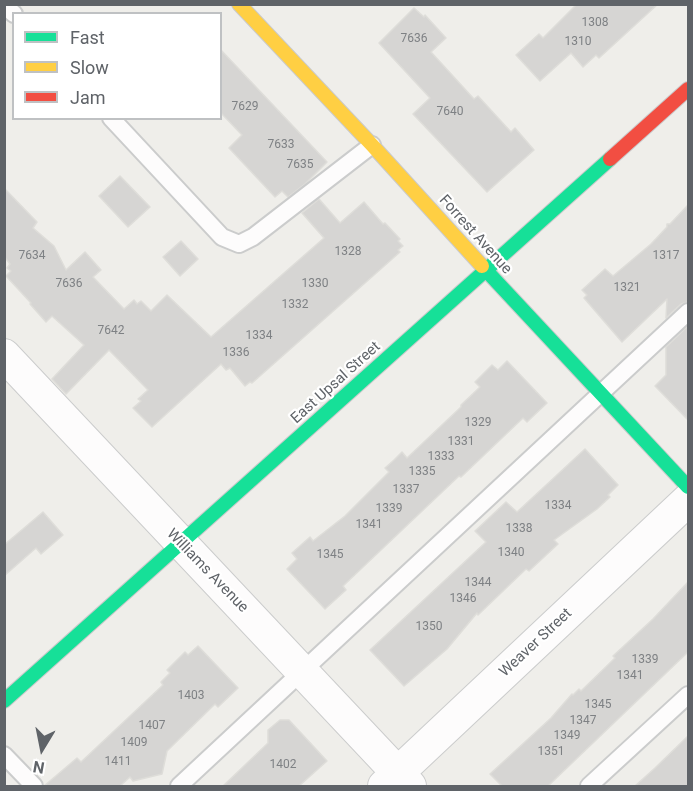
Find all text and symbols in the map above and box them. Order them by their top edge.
legend [12,12,222,120]
house number: 1308 [582,16,608,30]
text: Fast [70,27,105,48]
house number: 7636 [401,32,427,46]
house number: 1310 [565,35,591,49]
text: Slow [70,57,109,78]
text: Jam [70,87,106,108]
house number: 7629 [232,100,258,114]
house number: 7640 [437,105,463,119]
house number: 7633 [268,138,294,152]
house number: 7635 [287,158,313,172]
street label: Forrest Avenue [435,192,515,278]
house number: 1328 [335,245,361,259]
house number: 7634 [19,249,45,263]
house number: 1317 [653,249,679,263]
house number: 7636 [56,277,82,291]
house number: 1330 [302,277,328,291]
house number: 1321 [614,281,640,295]
house number: 1332 [282,298,308,312]
house number: 7642 [98,324,124,338]
house number: 1334 [246,329,272,343]
street label: East Upsal Street [288,338,384,428]
house number: 1336 [223,346,249,360]
house number: 1329 [465,416,491,430]
house number: 1331 [448,435,474,449]
house number: 1333 [428,450,454,464]
house number: 1335 [409,465,435,479]
house number: 1337 [393,483,419,497]
house number: 1334 [545,499,571,513]
house number: 1339 [376,502,402,516]
house number: 1341 [356,518,382,532]
house number: 1338 [506,522,532,536]
street label: Williams Avenue [162,525,252,617]
house number: 1340 [498,546,524,560]
house number: 1345 [317,548,343,562]
house number: 1344 [465,576,491,590]
house number: 1346 [450,592,476,606]
street label: Weaver Street [496,605,576,681]
house number: 1350 [416,620,442,634]
house number: 1339 [632,653,658,667]
house number: 1341 [617,669,643,683]
house number: 1403 [178,689,204,703]
house number: 1345 [585,698,611,712]
house number: 1347 [570,714,596,728]
north arrow [12,719,72,779]
house number: 1407 [139,719,165,733]
house number: 1349 [554,729,580,743]
house number: 1409 [121,736,147,750]
house number: 1351 [538,745,564,759]
house number: 1411 [105,755,131,769]
text: N [32,757,46,778]
house number: 1402 [270,758,296,772]

